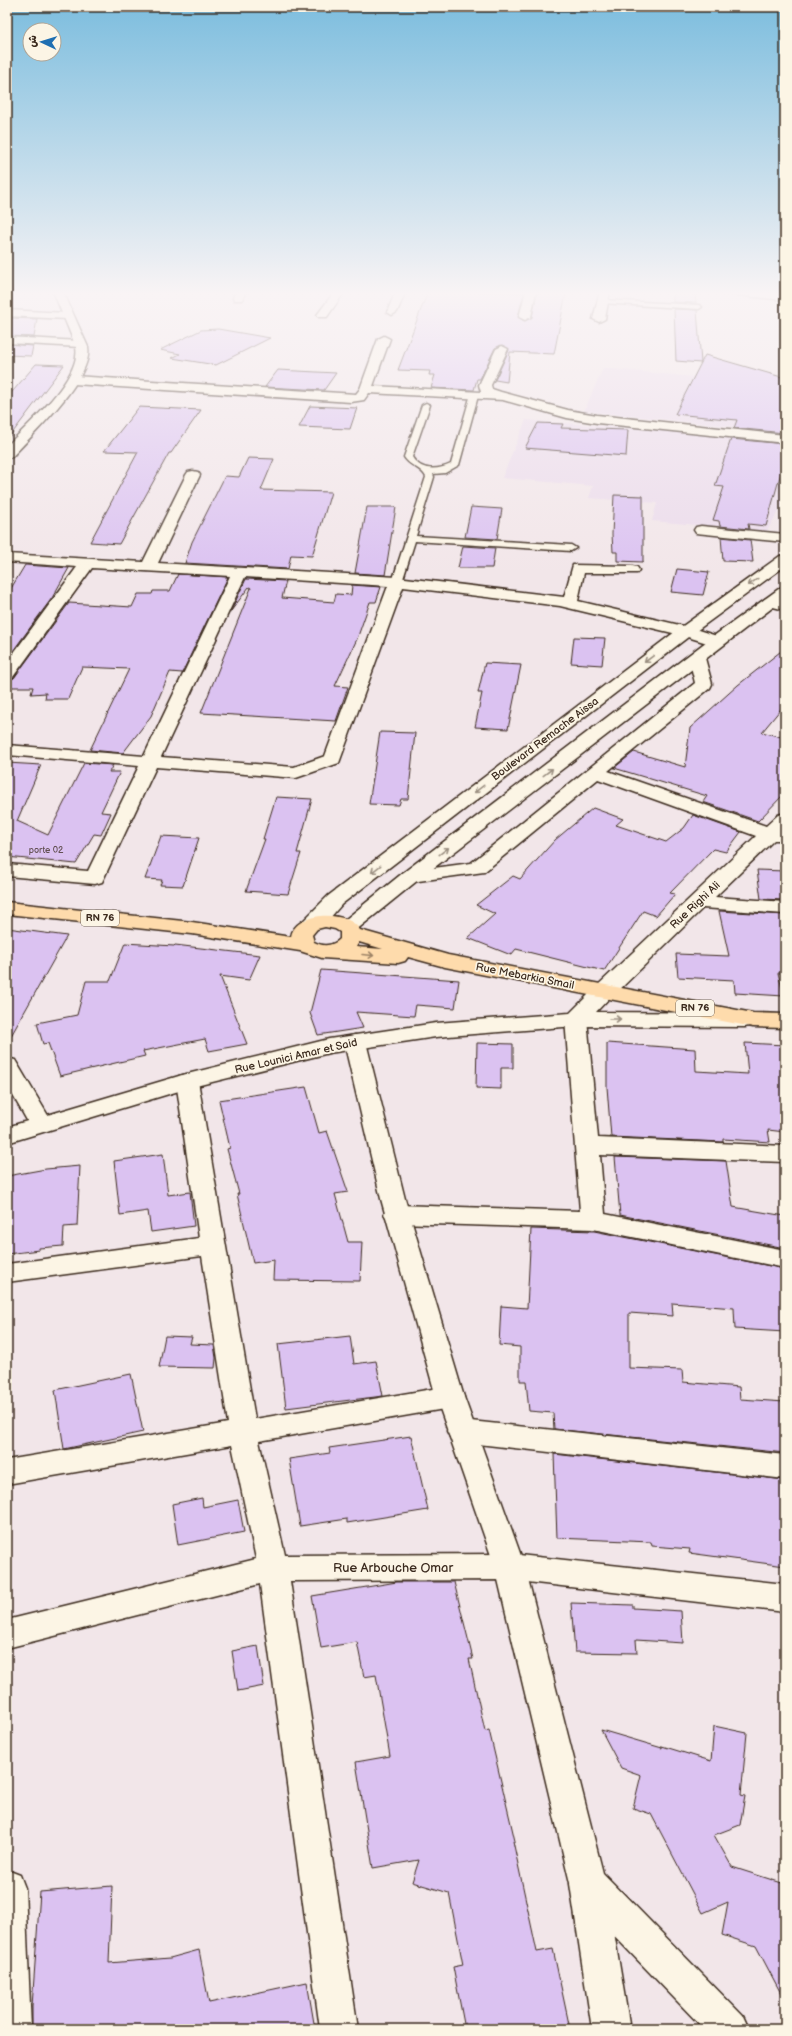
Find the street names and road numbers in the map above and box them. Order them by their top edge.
street label: Boulevard Remache Aissa [489,695,601,783]
street label: Rue Righi Ali [667,879,723,931]
road number: RN 76 [81,910,119,926]
street label: Rue Mebarkia Smail [475,960,575,992]
road number: RN 76 [676,1000,714,1016]
street label: Rue Lounici Amar et Said [234,1036,358,1076]
street label: Rue Arbouche Omar [333,1560,453,1576]

